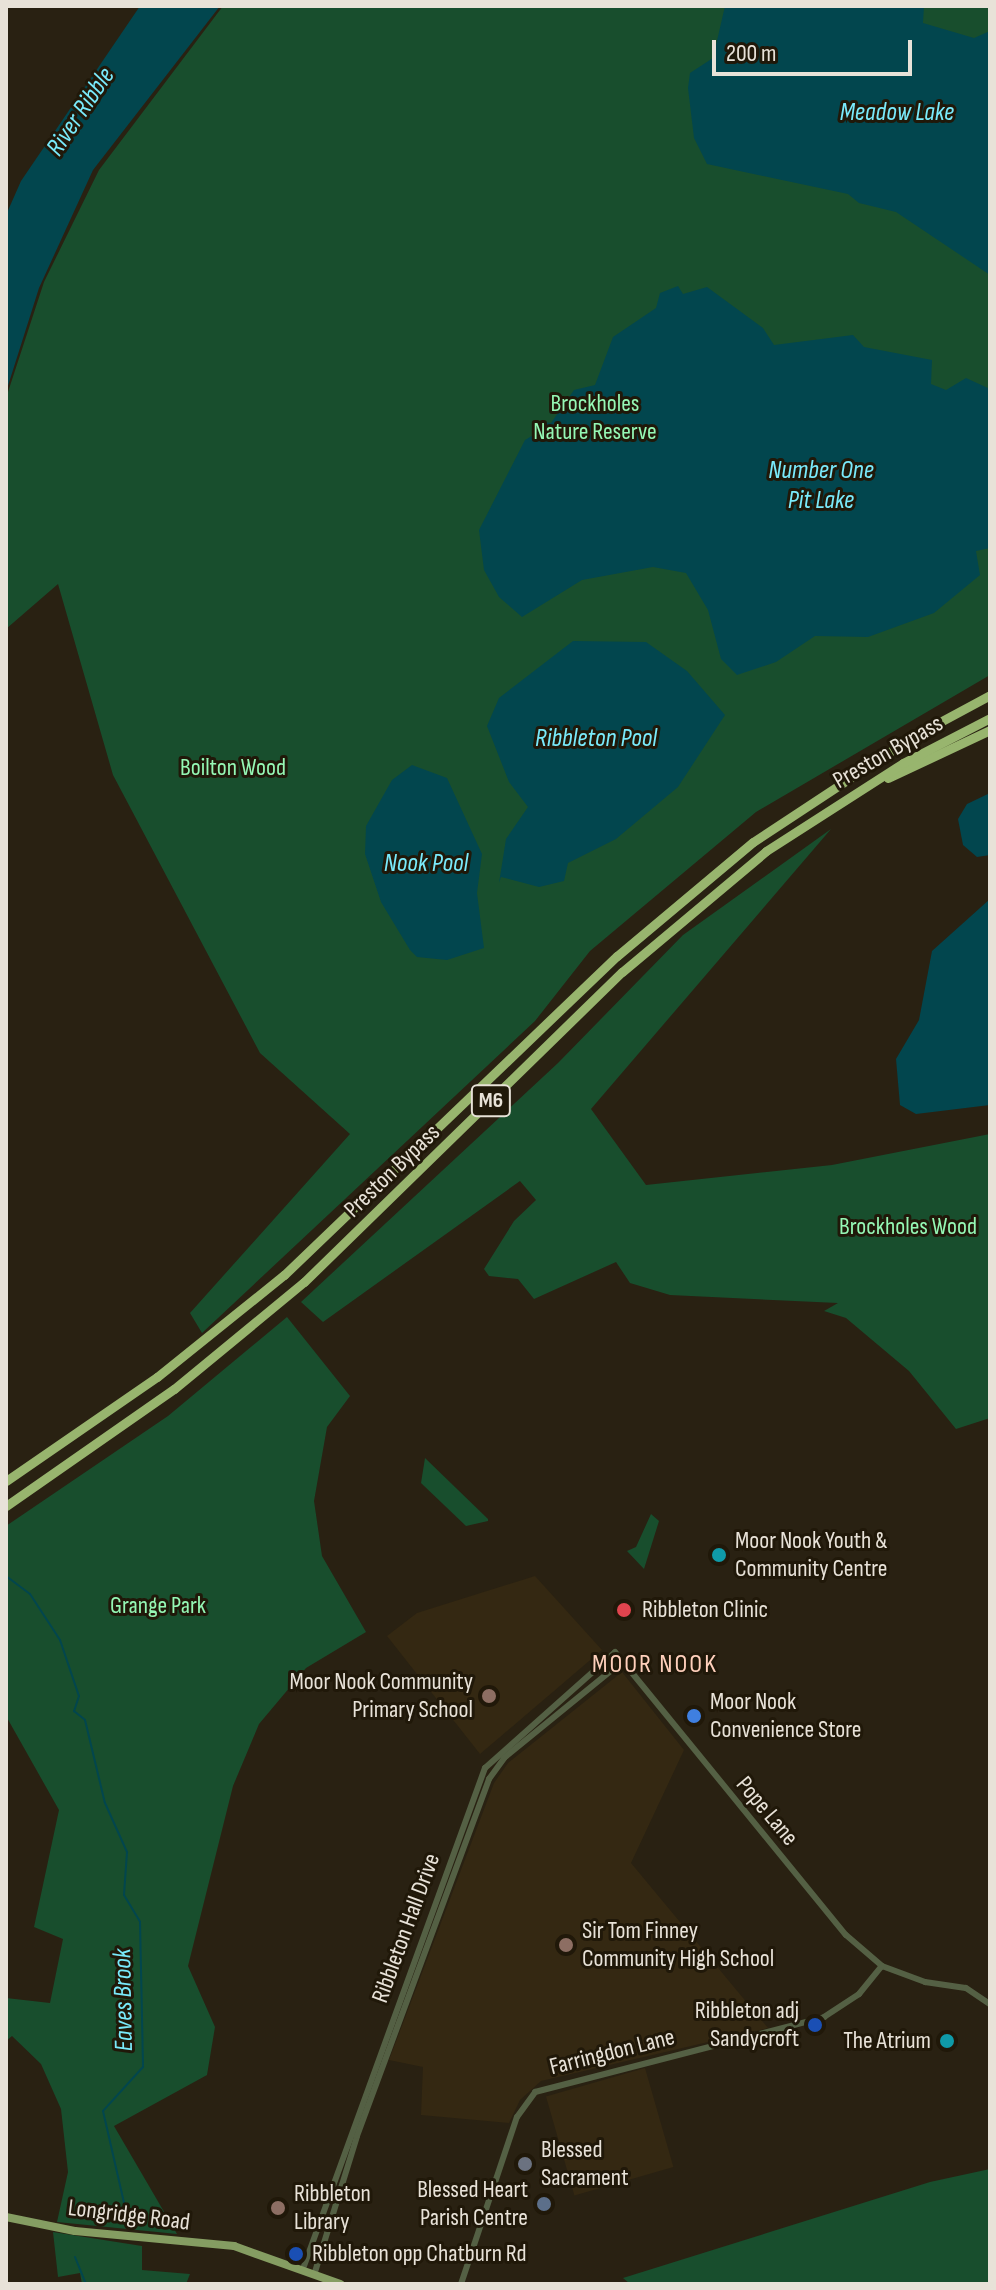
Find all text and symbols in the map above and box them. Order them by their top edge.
scale bar [716,24,916,74]
text: 200 m [726,39,777,68]
water label: River Ribble [40,62,122,162]
water label: Meadow Lake [840,97,954,129]
park label: Brockholes Nature Reserve [533,390,657,446]
water label: Number One Pit Lake [768,455,874,516]
street label: Preston Bypass [828,709,948,795]
water label: Ribbleton Pool [535,723,657,755]
park label: Boilton Wood [180,754,286,782]
water label: Nook Pool [384,848,468,880]
road number: M6 [469,1083,513,1119]
street label: Preston Bypass [338,1118,446,1224]
park label: Brockholes Wood [839,1213,977,1241]
place label: Moor Nook Youth & Community Centre [735,1527,887,1583]
marker: Moor Nook Youth & Community Centre [710,1546,728,1564]
park label: Grange Park [110,1592,206,1620]
place label: Ribbleton Clinic [642,1596,768,1624]
marker: Ribbleton Clinic [613,1599,635,1621]
district label: MOOR NOOK [592,1649,718,1681]
place label: Moor Nook Community Primary School [289,1668,473,1724]
marker: Moor Nook Community Primary School [480,1687,498,1705]
place label: Moor Nook Convenience Store [710,1688,861,1744]
marker: Moor Nook Convenience Store [685,1707,703,1725]
street label: Pope Lane [730,1771,804,1851]
street label: Ribbleton Hall Drive [366,1849,446,2007]
place label: Sir Tom Finney Community High School [582,1917,774,1973]
marker: Sir Tom Finney Community High School [557,1936,575,1954]
water label: Eaves Brook [108,1948,140,2052]
place label: Ribbleton adj Sandycroft [695,1997,799,2053]
marker: Ribbleton adj Sandycroft [806,2016,824,2034]
street label: Farringdon Lane [546,2023,678,2081]
place label: The Atrium [843,2027,931,2055]
marker: The Atrium [938,2032,956,2050]
place label: Blessed Sacrament [541,2136,629,2192]
marker: Blessed Sacrament [516,2155,534,2173]
place label: Blessed Heart Parish Centre [417,2176,528,2232]
place label: Ribbleton Library [294,2180,371,2236]
street label: Longridge Road [66,2193,192,2237]
marker: Blessed Heart Parish Centre [535,2195,553,2213]
marker: Ribbleton Library [269,2199,287,2217]
place label: Ribbleton opp Chatburn Rd [312,2240,527,2268]
marker: Ribbleton opp Chatburn Rd [287,2245,305,2263]

